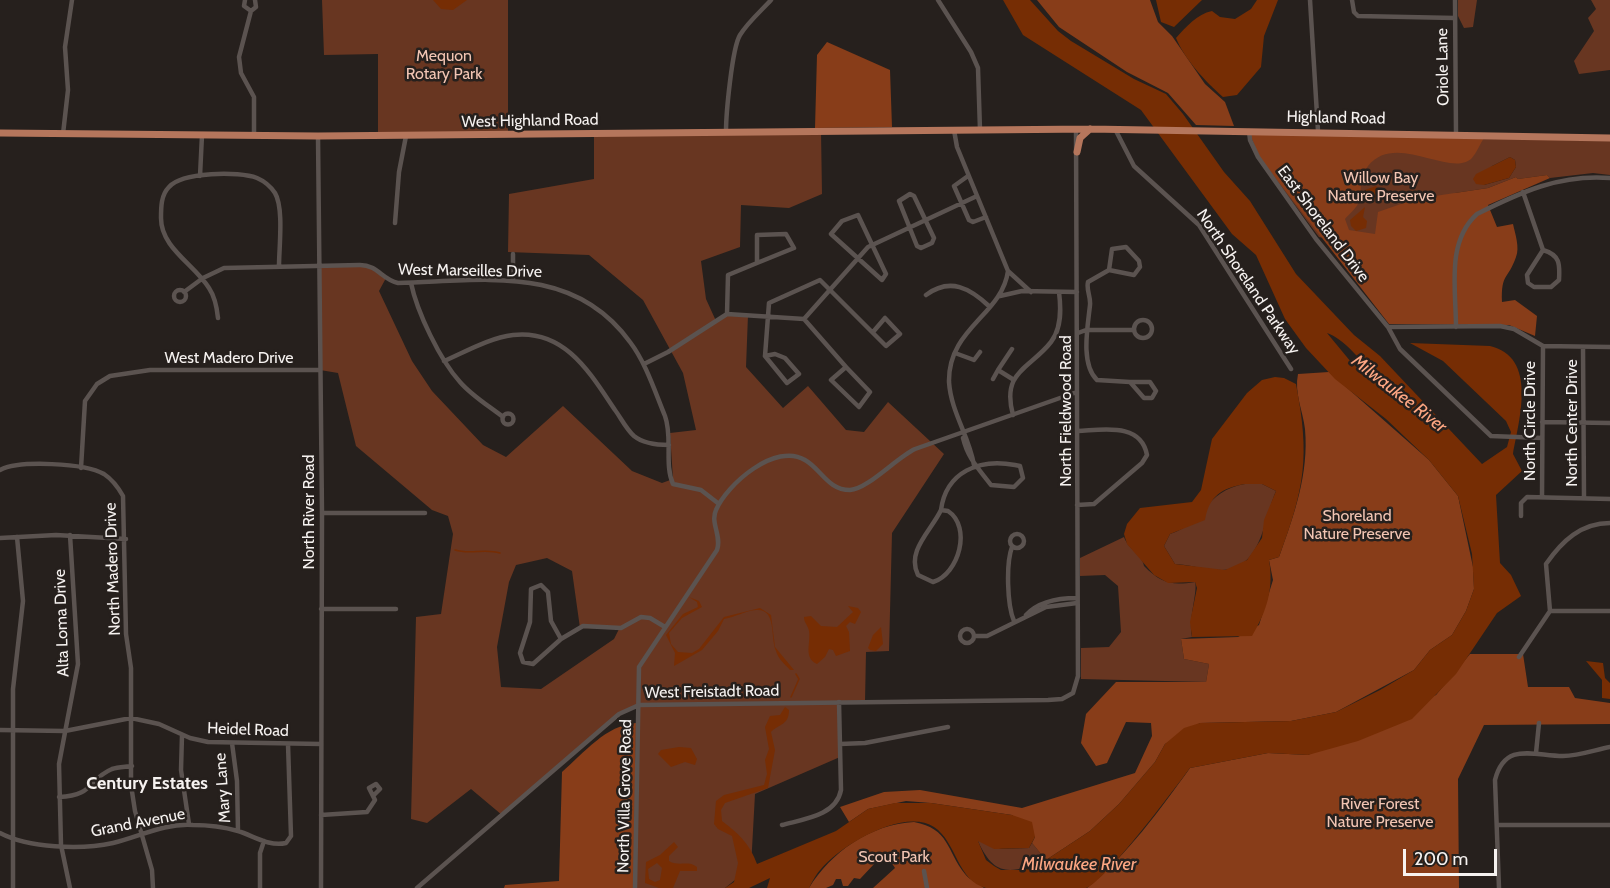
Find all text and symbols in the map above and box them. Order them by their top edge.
street label: Oriole Lane [1433,28,1453,106]
park label: Mequon Rotary Park [406,46,482,84]
street label: Highland Road [1286,108,1386,128]
street label: West Highland Road [461,110,599,132]
street label: East Shoreland Drive [1273,162,1373,286]
park label: Willow Bay Nature Preserve [1328,168,1434,206]
street label: North Shoreland Parkway [1192,206,1304,358]
street label: West Marseilles Drive [398,260,542,282]
street label: North Fieldwood Road [1056,335,1076,487]
street label: West Madero Drive [164,348,294,368]
water label: Milwaukee River [1347,350,1451,438]
street label: North Center Drive [1562,359,1582,487]
street label: North Circle Drive [1520,361,1540,481]
street label: North River Road [299,455,319,569]
street label: North Madero Drive [101,502,125,636]
park label: Shoreland Nature Preserve [1304,506,1410,544]
street label: Alta Loma Drive [51,569,73,677]
street label: West Freistadt Road [645,681,779,703]
street label: Heidel Road [207,719,289,741]
street label: North Villa Grove Road [614,719,636,873]
street label: Mary Lane [211,752,235,824]
district label: Century Estates [86,773,208,795]
park label: River Forest Nature Preserve [1327,794,1433,832]
street label: Grand Avenue [89,804,187,842]
scale bar [1406,837,1500,875]
park label: Scout Park [858,847,930,867]
text: 200 m [1414,848,1468,870]
water label: Milwaukee River [1022,854,1136,876]

